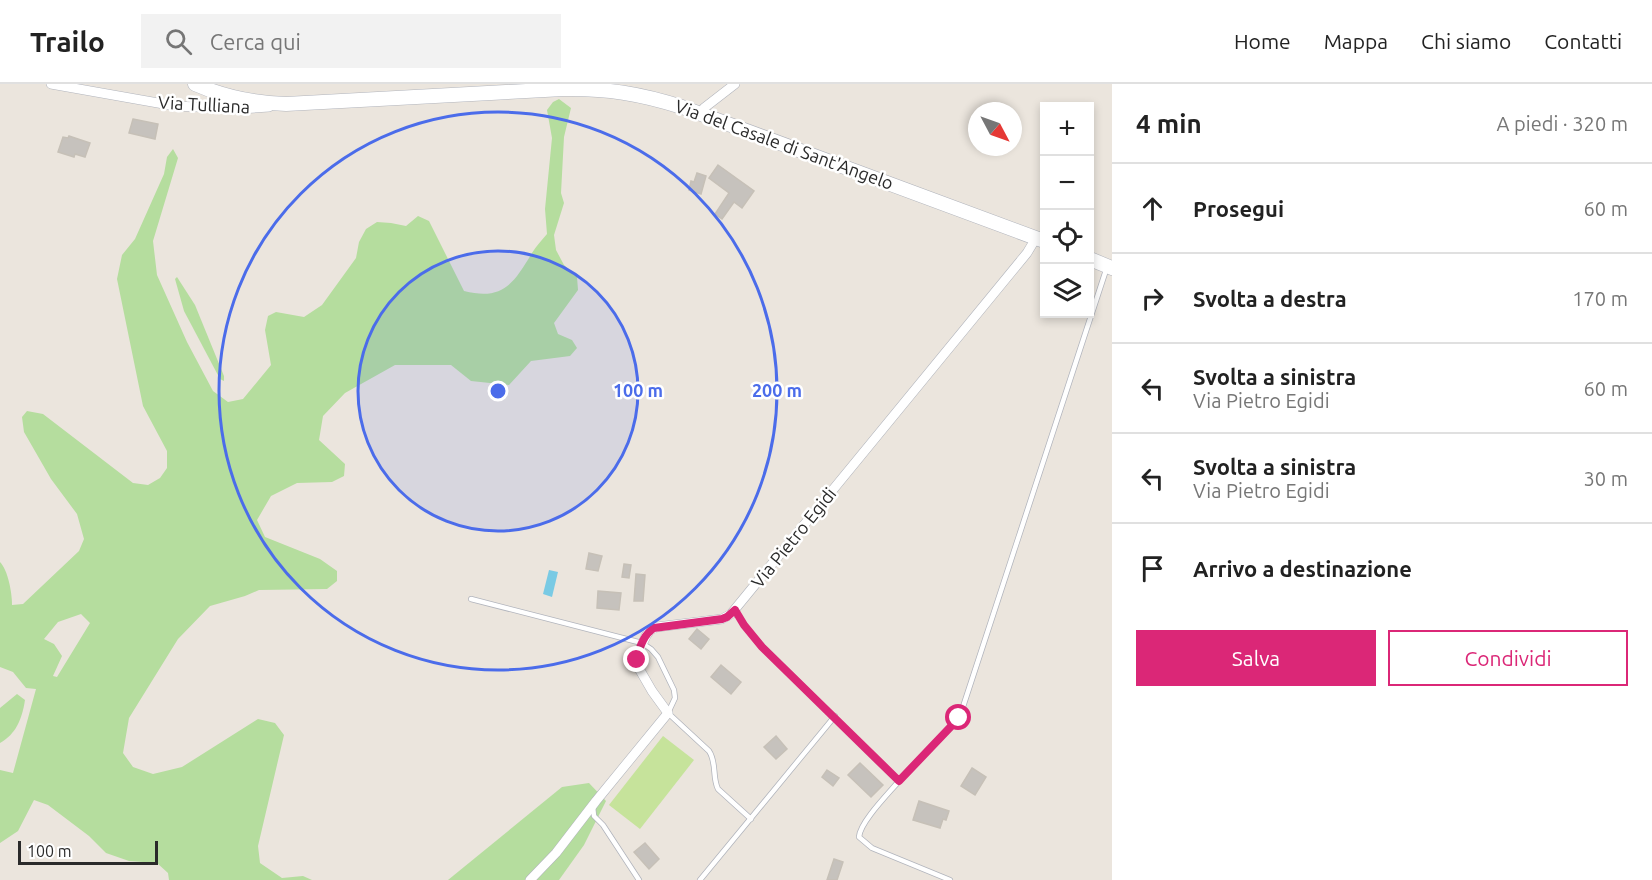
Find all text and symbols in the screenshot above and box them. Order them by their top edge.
search box [141,14,561,68]
icon: search [162,25,195,58]
text: Trailo [30,26,105,57]
text: Cerca qui [210,29,301,54]
text: Home [1234,29,1291,53]
text: Mappa [1324,29,1388,53]
text: Chi siamo [1421,29,1511,53]
text: Contatti [1544,29,1622,53]
street label: Via Tulliana [158,92,251,116]
street label: Via del Casale di Sant'Angelo [672,95,896,193]
north arrow [968,102,1022,156]
map controls [1040,102,1094,318]
button: + [1040,102,1094,156]
text: 4 min [1136,109,1202,138]
text: A piedi · 320 m [1497,112,1628,135]
button: − [1040,156,1094,210]
icon: ahead [1136,192,1169,225]
text: Prosegui [1193,196,1284,221]
text: 60 m [1584,197,1628,220]
button: locate [1040,210,1094,264]
button: layers [1040,264,1094,318]
icon: right [1136,282,1169,315]
text: Svolta a destra [1193,286,1347,311]
text: 170 m [1572,287,1628,310]
text: Svolta a sinistra [1193,364,1356,389]
icon: left [1136,372,1169,405]
text: 60 m [1584,377,1628,400]
text: 100 m [613,380,663,400]
text: 200 m [752,380,802,400]
centre of rings [488,381,508,401]
text: Via Pietro Egidi [1193,389,1330,412]
text: Svolta a sinistra [1193,454,1356,479]
icon: left [1136,462,1169,495]
text: 30 m [1584,467,1628,490]
text: Via Pietro Egidi [1193,479,1330,502]
street label: Via Pietro Egidi [747,483,840,591]
icon: arrive [1136,552,1169,585]
text: Arrivo a destinazione [1193,556,1412,581]
button: Salva [1136,630,1376,686]
button: Condividi [1388,630,1628,686]
route end [623,646,649,672]
route start [945,704,971,730]
scale bar [18,838,158,866]
text: 100 m [27,842,72,860]

